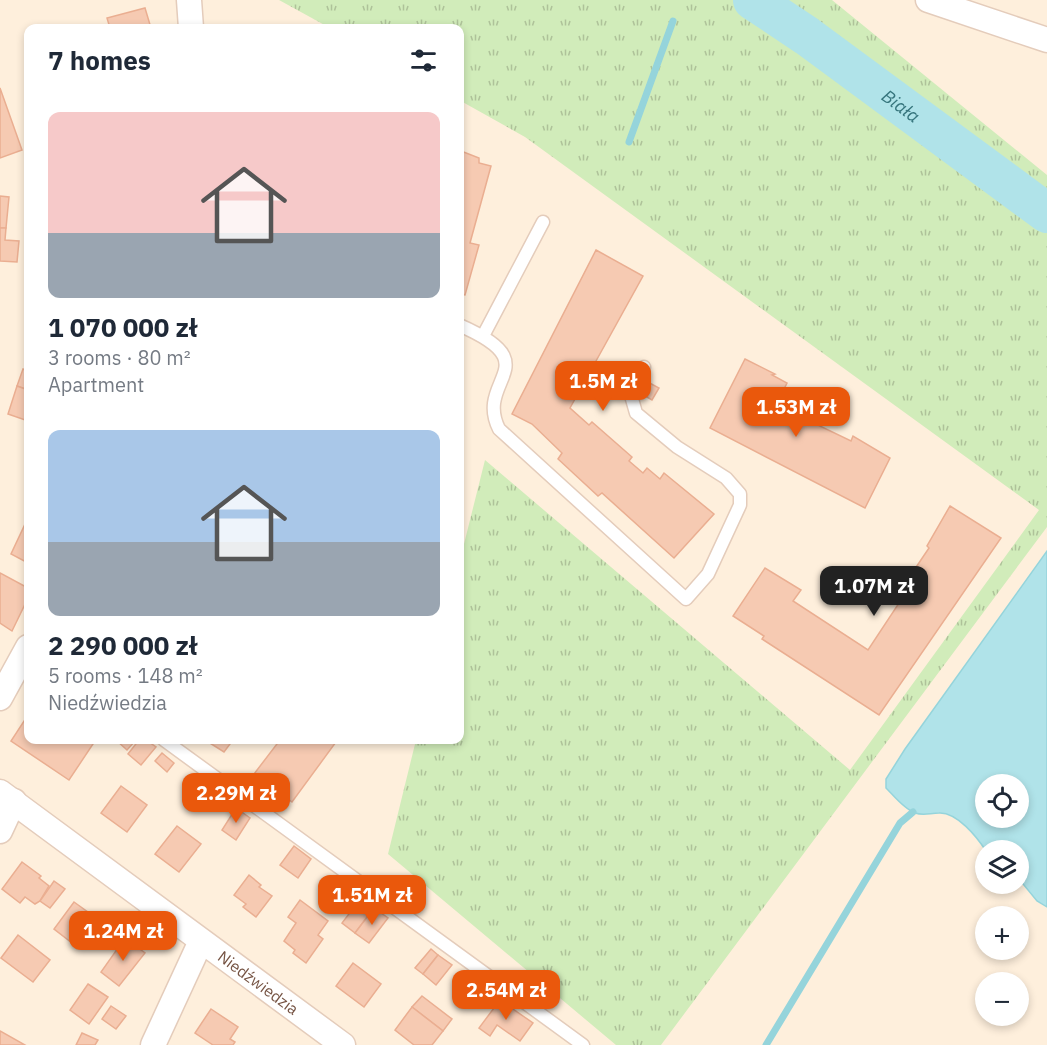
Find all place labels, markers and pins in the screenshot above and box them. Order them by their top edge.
pin: 1.5M zł [548,361,658,412]
pin: 1.53M zł [734,387,858,438]
pin: 1.07M zł [812,566,936,617]
pin: 2.29M zł [174,773,298,824]
pin: 1.51M zł [310,875,434,926]
pin: 1.24M zł [61,911,185,962]
pin: 2.54M zł [444,970,568,1021]

